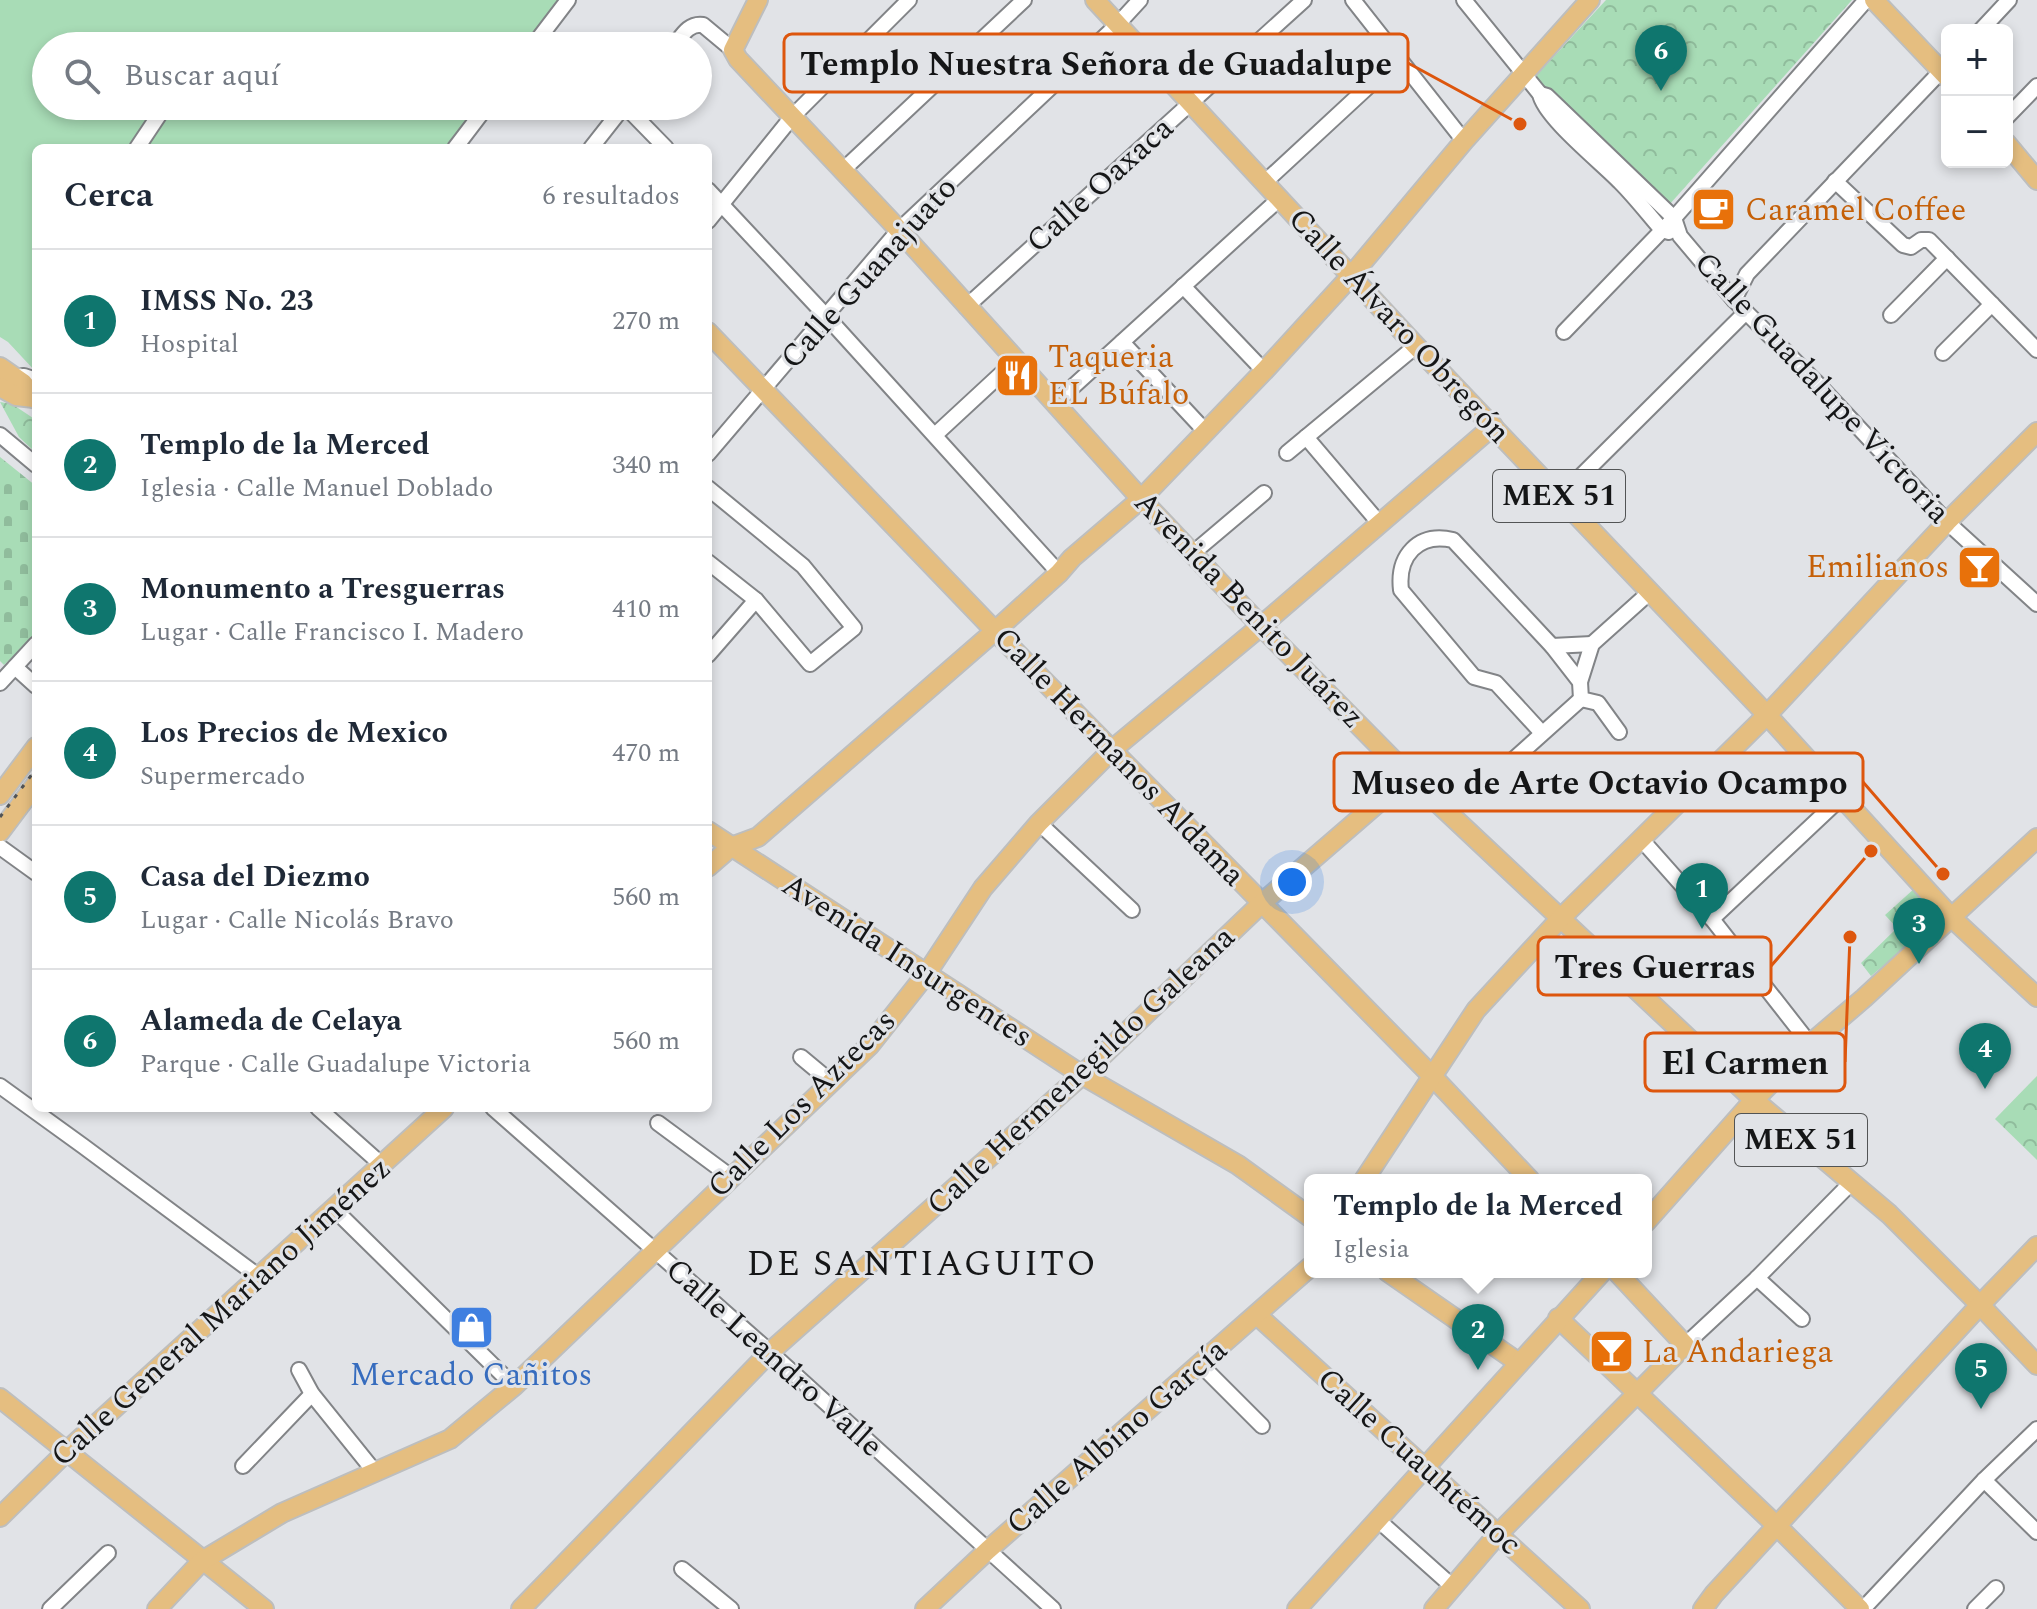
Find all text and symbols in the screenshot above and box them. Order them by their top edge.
map controls [1941,24,2013,168]
button: + [1941,24,2013,96]
pin: 6 [1635,25,1687,91]
search box [32,32,712,120]
callout: Templo Nuestra Señora de Guadalupe [784,34,1408,92]
text: Templo Nuestra Señora de Guadalupe [800,39,1392,91]
text: Buscar aquí [124,53,280,99]
icon: search [60,54,104,98]
button: − [1941,96,2013,168]
street label: Calle Oaxaca [1015,105,1185,265]
street label: Calle Guanajuato [769,165,969,381]
text: Cerca [64,170,153,222]
text: 6 resultados [542,176,680,216]
cafe icon: Caramel Coffee [1690,186,1738,234]
place label: Caramel Coffee [1745,186,1966,235]
street label: Calle Álvaro Obregón [1276,197,1522,455]
street label: Calle Guadalupe Victoria [1682,240,1962,536]
text: IMSS No. 23 [140,278,314,324]
text: 1 [83,301,97,341]
text: 270 m [612,301,680,341]
text: Hospital [140,324,239,364]
place label: Taqueria EL Búfalo [1048,333,1189,419]
restaurant icon: Taqueria EL Búfalo [993,351,1041,399]
text: Templo de la Merced [140,422,430,468]
text: 2 [83,445,97,485]
text: 340 m [612,445,680,485]
text: Iglesia · Calle Manuel Doblado [140,468,493,508]
road number: MEX 51 [1493,470,1625,522]
street label: Avenida Benito Juárez [1122,480,1376,740]
place label: Emilianos [1806,543,1949,592]
bar icon: Emilianos [1956,543,2004,591]
text: Monumento a Tresguerras [140,566,505,612]
text: 3 [83,589,97,629]
text: 410 m [612,589,680,629]
text: Lugar · Calle Francisco I. Madero [140,612,524,652]
street label: Calle Hermanos Aldama [981,616,1257,899]
text: Los Precios de Mexico [140,710,448,756]
text: 4 [83,733,97,773]
text: 470 m [612,733,680,773]
callout: Museo de Arte Octavio Ocampo [1334,753,1863,811]
text: Supermercado [140,756,305,796]
text: Museo de Arte Octavio Ocampo [1350,758,1848,810]
text: Casa del Diezmo [140,854,370,900]
street label: Avenida Insurgentes [772,861,1042,1061]
your location [1272,862,1312,902]
pin: 1 [1676,863,1728,929]
text: 5 [83,877,97,917]
text: 560 m [612,877,680,917]
pin: 3 [1893,898,1945,964]
text: Lugar · Calle Nicolás Bravo [140,900,454,940]
street label: Calle Hermenegildo Galeana [915,914,1247,1228]
callout: Tres Guerras [1538,937,1771,995]
text: Tres Guerras [1554,942,1756,994]
text: Alameda de Celaya [140,998,402,1044]
street label: Calle Los Aztecas [696,998,908,1210]
text: 6 [83,1021,97,1061]
text: 560 m [612,1021,680,1061]
pin: 4 [1959,1023,2011,1089]
callout: El Carmen [1645,1033,1845,1091]
text: El Carmen [1661,1038,1829,1090]
text: Parque · Calle Guadalupe Victoria [140,1044,531,1084]
road number: MEX 51 [1735,1114,1867,1166]
street label: Calle General Mariano Jiménez [39,1145,403,1479]
popup [1304,1174,1652,1278]
text: Templo de la Merced [1333,1183,1623,1229]
text: Iglesia [1333,1229,1410,1269]
district label: DE SANTIAGUITO [747,1237,1097,1292]
street label: Calle Leandro Valle [654,1246,894,1470]
shop icon: Mercado Cañitos [447,1304,495,1352]
pin: 2 [1452,1304,1504,1370]
street label: Calle Albino García [995,1326,1239,1547]
bar icon: La Andariega [1587,1328,1635,1376]
place label: La Andariega [1642,1328,1833,1377]
pin: 5 [1955,1343,2007,1409]
place label: Mercado Cañitos [350,1351,592,1400]
street label: Calle Cuauhtémoc [1305,1356,1533,1568]

